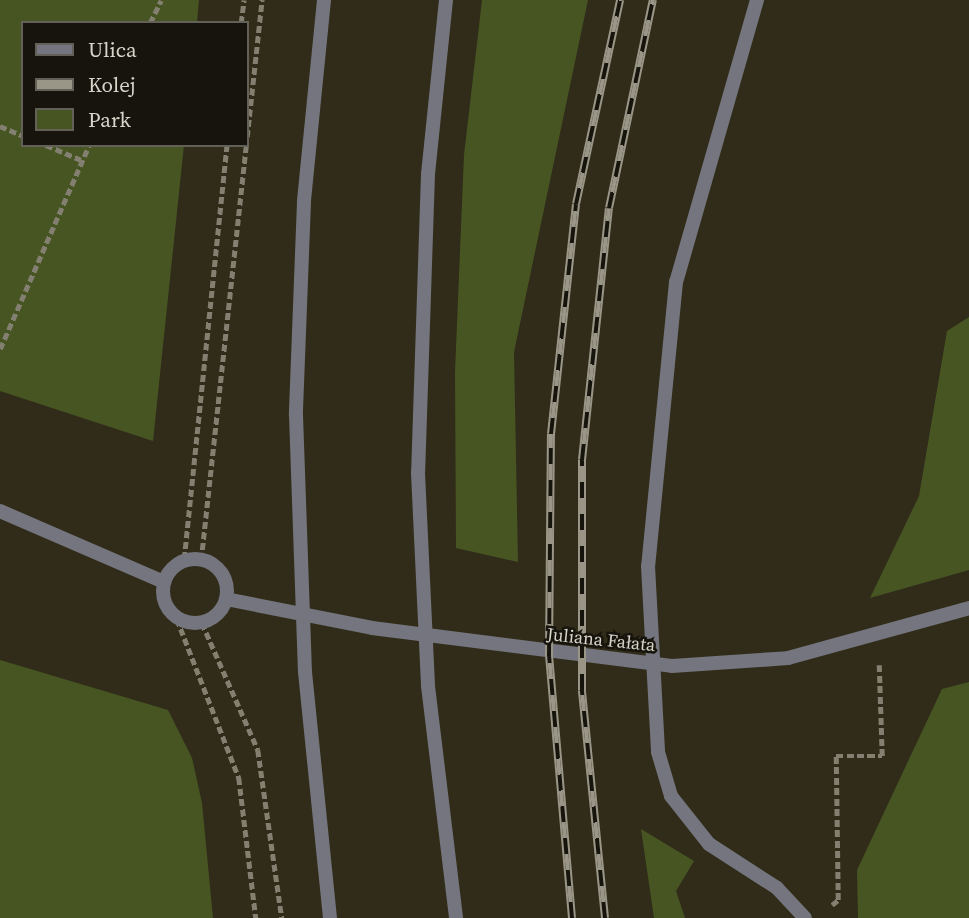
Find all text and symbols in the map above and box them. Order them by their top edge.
legend [21,21,248,147]
text: Ulica [88,35,137,64]
text: Kolej [88,70,136,99]
text: Park [88,105,131,134]
street label: Juliana Fałata [546,624,656,656]

